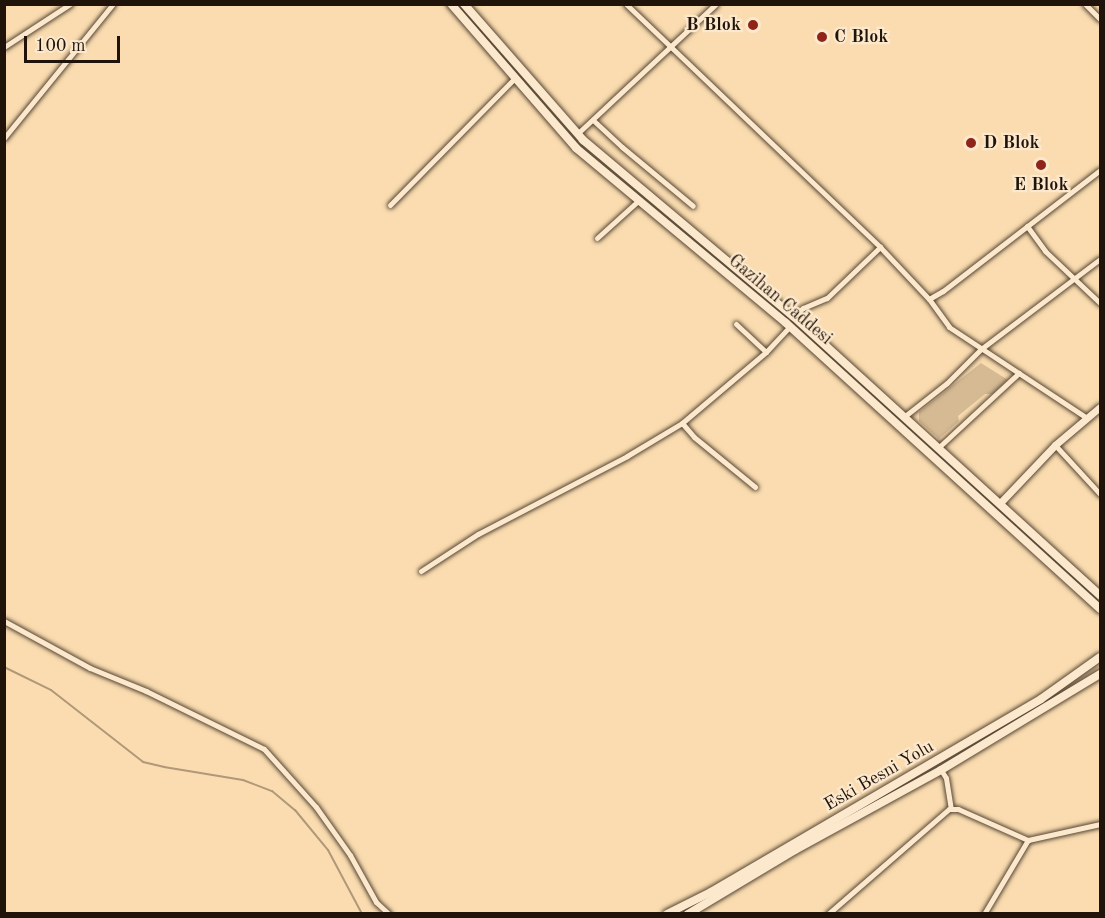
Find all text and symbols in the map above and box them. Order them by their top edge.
place label: B Blok [686,14,741,36]
marker: B Blok [746,18,760,32]
scale bar [27,24,123,62]
place label: C Blok [834,26,888,48]
marker: C Blok [815,30,829,44]
text: 100 m [35,37,86,55]
place label: D Blok [983,132,1040,154]
marker: D Blok [964,136,978,150]
marker: E Blok [1034,158,1048,172]
place label: E Blok [1014,174,1068,196]
street label: Gazihan Caddesi [724,250,836,350]
street label: Eski Besni Yolu [820,736,938,816]

